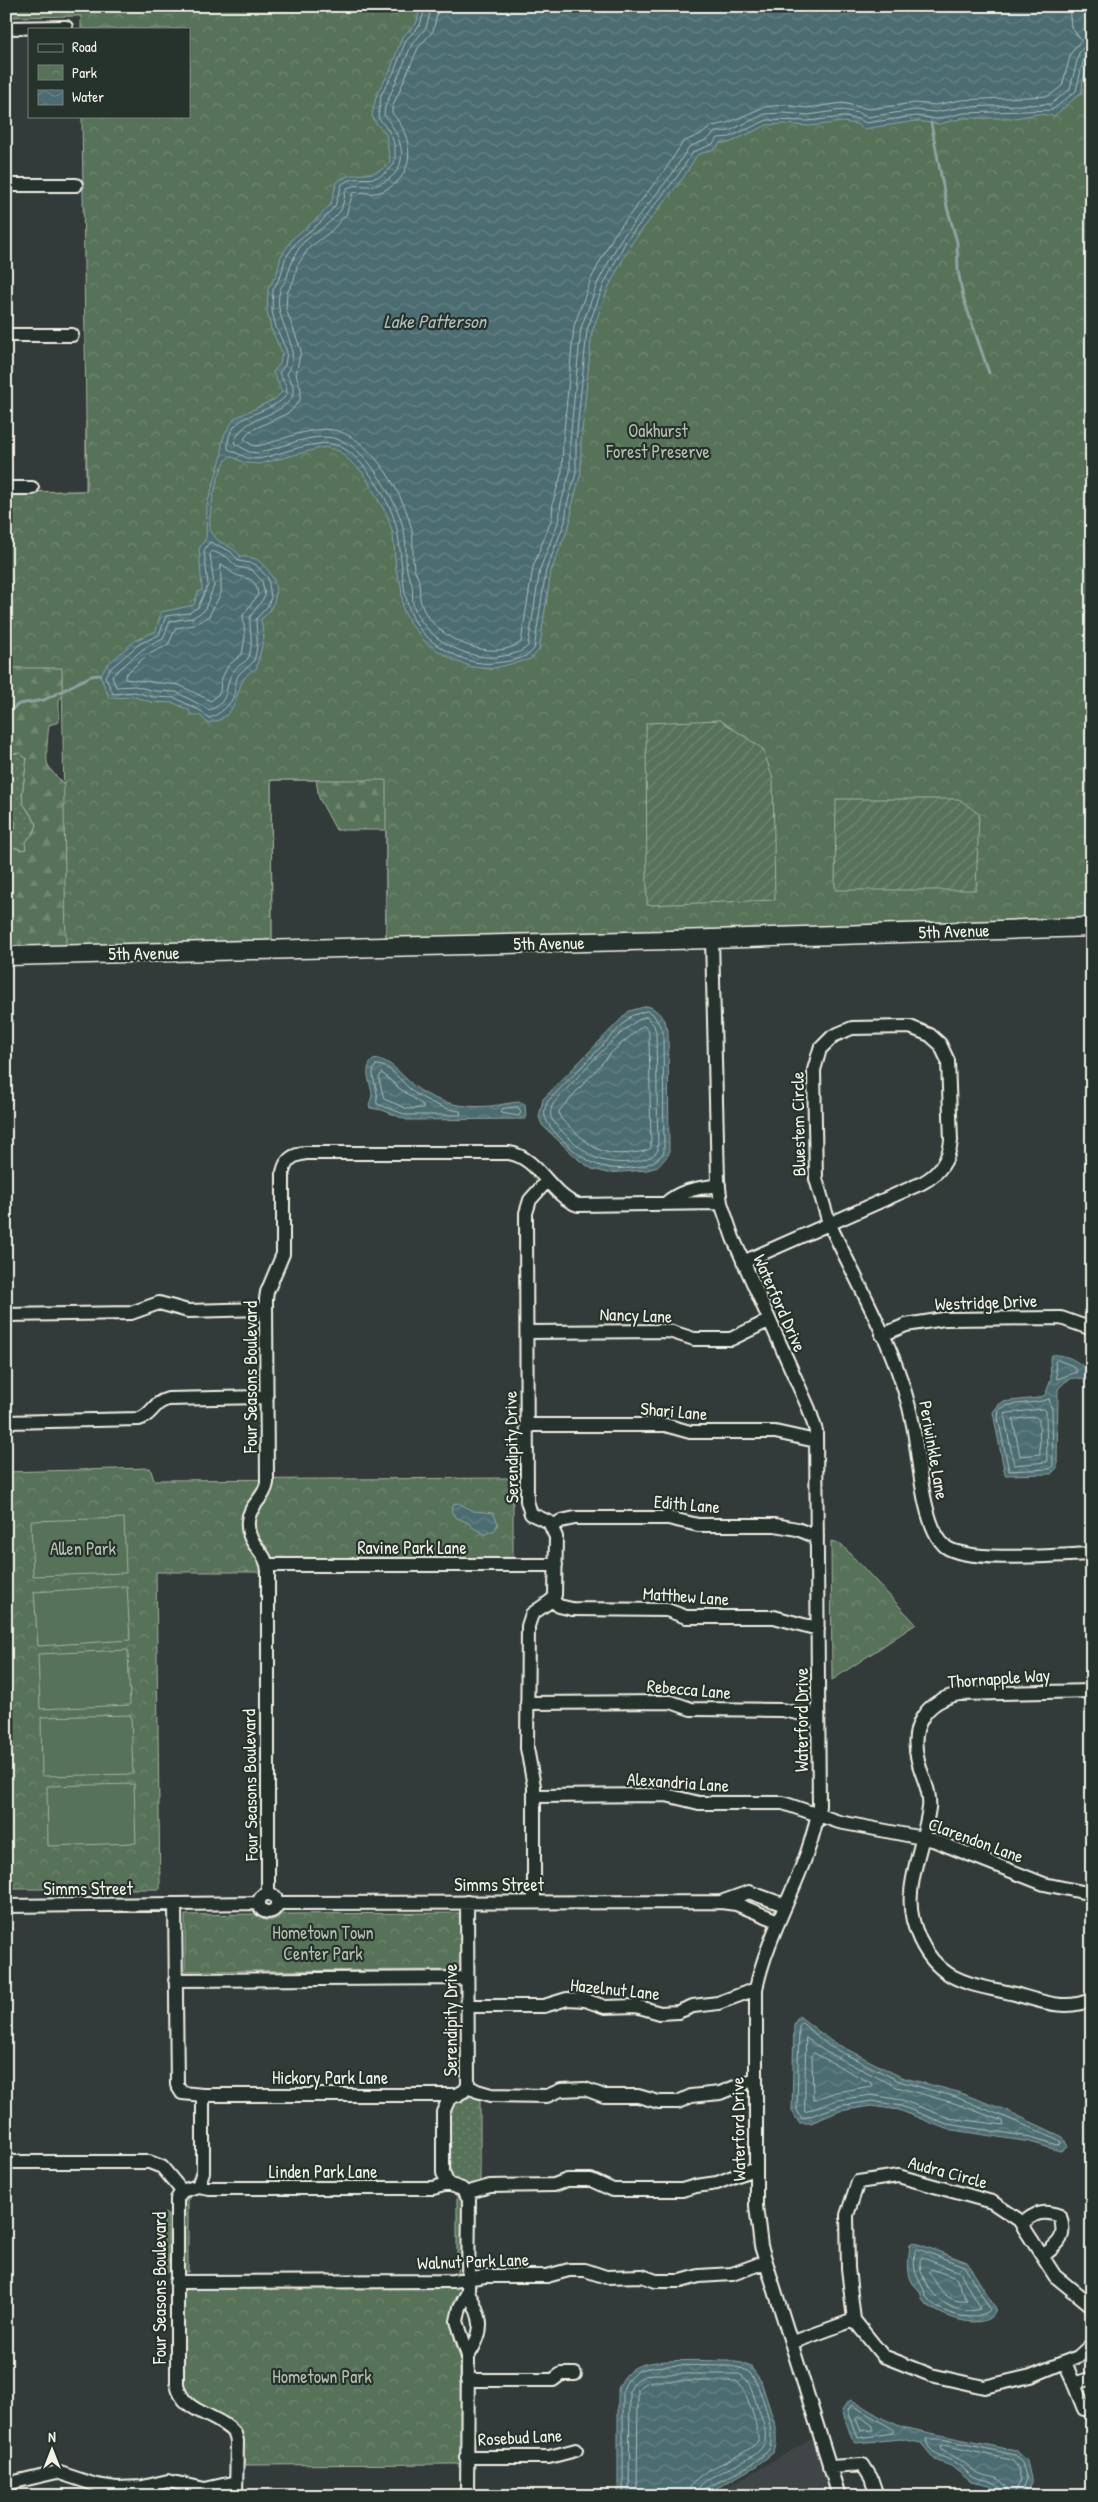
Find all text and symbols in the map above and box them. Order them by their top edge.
legend [28,28,190,118]
text: Road [72,36,97,57]
text: Park [72,62,97,83]
text: Water [72,86,104,107]
water label: Lake Patterson [384,308,488,334]
park label: Oakhurst Forest Preserve [605,418,710,464]
street label: 5th Avenue [918,917,990,945]
street label: 5th Avenue [513,930,585,956]
street label: 5th Avenue [108,940,180,966]
street label: Bluestem Circle [785,1071,811,1177]
street label: Waterford Drive [747,1250,813,1356]
street label: Westridge Drive [934,1288,1038,1316]
street label: Four Seasons Boulevard [238,1301,263,1454]
street label: Nancy Lane [599,1301,673,1329]
street label: Serendipity Drive [498,1391,524,1503]
street label: Shari Lane [640,1396,708,1426]
street label: Periwinkle Lane [913,1399,955,1501]
street label: Edith Lane [653,1489,721,1519]
street label: Ravine Park Lane [357,1535,467,1560]
park label: Allen Park [50,1536,117,1561]
street label: Matthew Lane [642,1581,730,1611]
street label: Thornapple Way [947,1662,1051,1694]
street label: Waterford Drive [789,1668,814,1772]
street label: Rebecca Lane [646,1673,732,1705]
street label: Four Seasons Boulevard [236,1709,264,1862]
street label: Alexandria Lane [626,1766,730,1798]
street label: Clarendon Lane [925,1811,1027,1869]
street label: Simms Street [454,1872,545,1897]
street label: Simms Street [43,1876,134,1901]
park label: Hometown Town Center Park [272,1920,374,1966]
street label: Serendipity Drive [438,1964,463,2076]
street label: Hazelnut Lane [569,1972,661,2006]
street label: Hickory Park Lane [272,2065,388,2090]
street label: Waterford Drive [725,2077,751,2181]
street label: Audra Circle [906,2149,990,2195]
street label: Linden Park Lane [269,2159,377,2184]
street label: Four Seasons Boulevard [147,2212,172,2365]
street label: Walnut Park Lane [417,2247,529,2275]
park label: Hometown Park [272,2364,372,2389]
street label: Rosebud Lane [477,2422,563,2452]
north arrow [28,2424,78,2474]
text: N [48,2427,56,2446]

